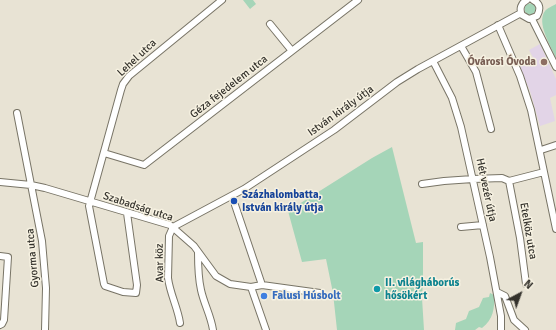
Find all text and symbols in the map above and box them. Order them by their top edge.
street label: Lehel utca [115,37,159,79]
street label: Géza fejedelem utca [188,53,270,121]
place label: Óvárosi Óvoda [467,55,536,69]
marker: Óvárosi Óvoda [539,57,549,67]
street label: István király útja [305,83,377,139]
street label: Hét vezér útja [473,157,499,223]
place label: Százhalombatta, István király útja [242,188,323,214]
street label: Szabadság utca [101,189,175,225]
marker: Százhalombatta, István király útja [229,196,239,206]
street label: Etelköz utca [517,202,539,260]
street label: Gyorma utca [24,228,42,288]
street label: Avar köz [153,243,167,283]
north arrow [500,274,540,314]
place label: II. világháborús hősökért [385,276,459,302]
text: N [521,277,535,292]
marker: II. világháborús hősökért [372,284,382,294]
place label: Falusi Húsbolt [272,289,341,303]
marker: Falusi Húsbolt [259,291,269,301]

